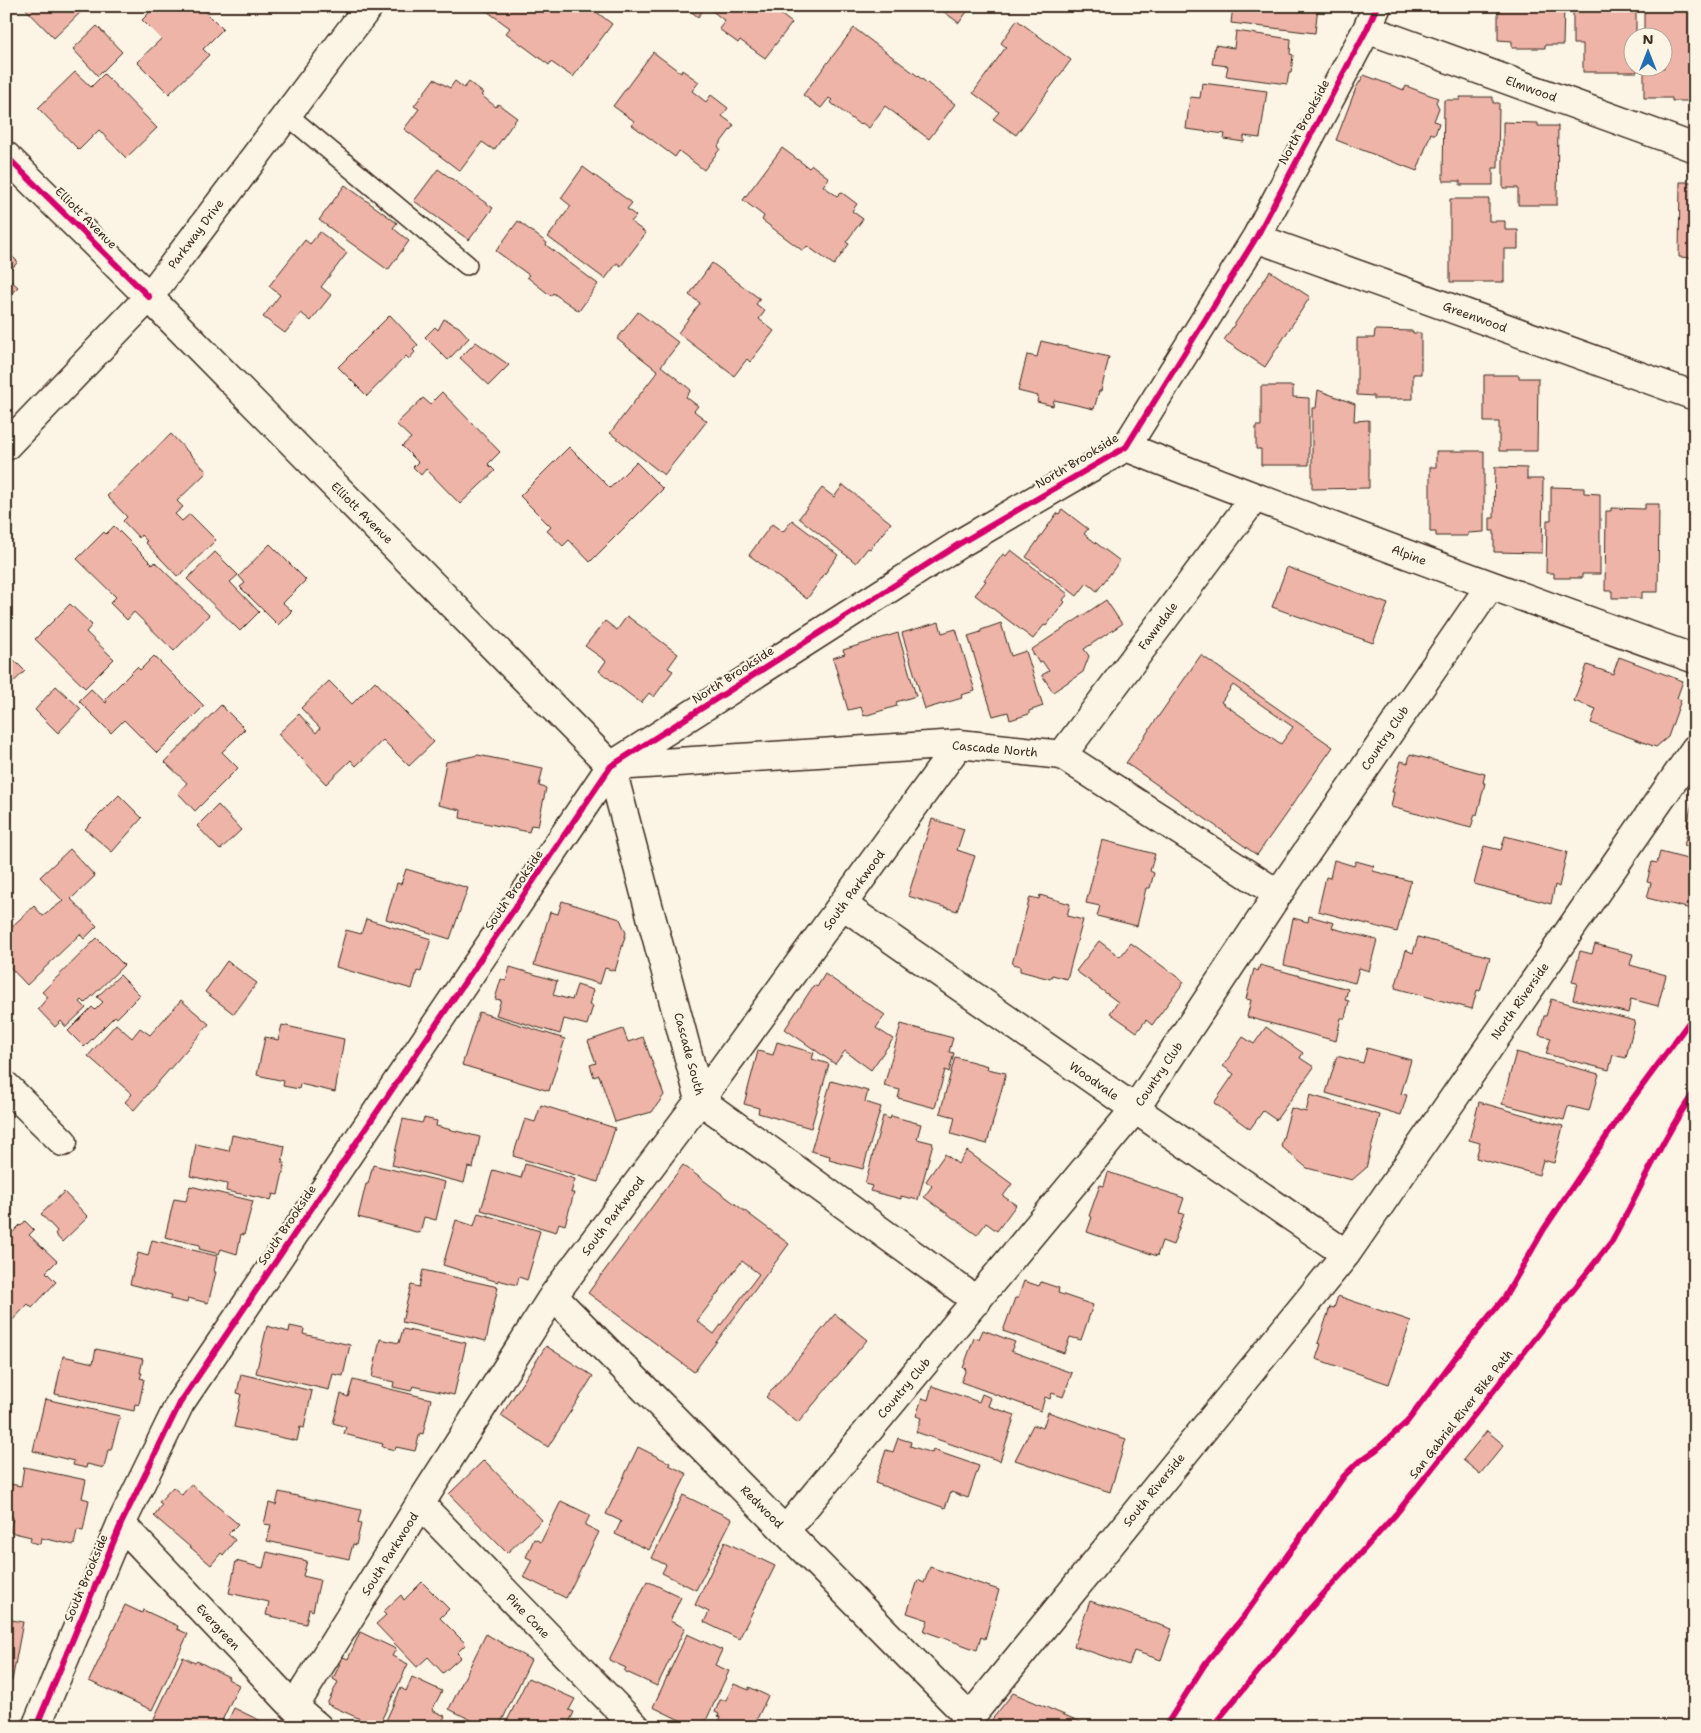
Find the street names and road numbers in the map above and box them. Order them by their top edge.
street label: Elmwood [1503,72,1559,106]
street label: North Brookside [1275,76,1333,168]
street label: Elliott Avenue [52,184,121,253]
street label: Parkway Drive [164,196,228,272]
street label: Greenwood [1441,298,1510,336]
street label: North Brookside [1032,430,1122,492]
street label: Elliott Avenue [328,479,397,548]
street label: Alpine [1389,541,1429,569]
street label: Fawndale [1135,599,1181,653]
street label: North Brookside [689,642,777,707]
street label: Country Club [1358,703,1412,773]
street label: Cascade North [951,737,1039,761]
street label: South Brookside [481,846,547,933]
street label: South Parkwood [819,846,889,933]
street label: North Riverside [1487,959,1553,1043]
street label: Cascade South [670,1011,708,1097]
street label: Country Club [1132,1039,1186,1109]
street label: Woodvale [1066,1058,1122,1104]
street label: South Parkwood [578,1173,648,1259]
street label: South Brookside [254,1181,320,1268]
street label: San Gabriel River Bike Path [1406,1346,1516,1482]
street label: Country Club [874,1354,934,1422]
street label: South Riverside [1119,1450,1189,1530]
street label: Redwood [737,1482,787,1532]
street label: South Parkwood [358,1509,422,1599]
street label: South Brookside [60,1532,112,1624]
street label: Pine Cone [503,1590,554,1642]
street label: Evergreen [192,1600,244,1654]

